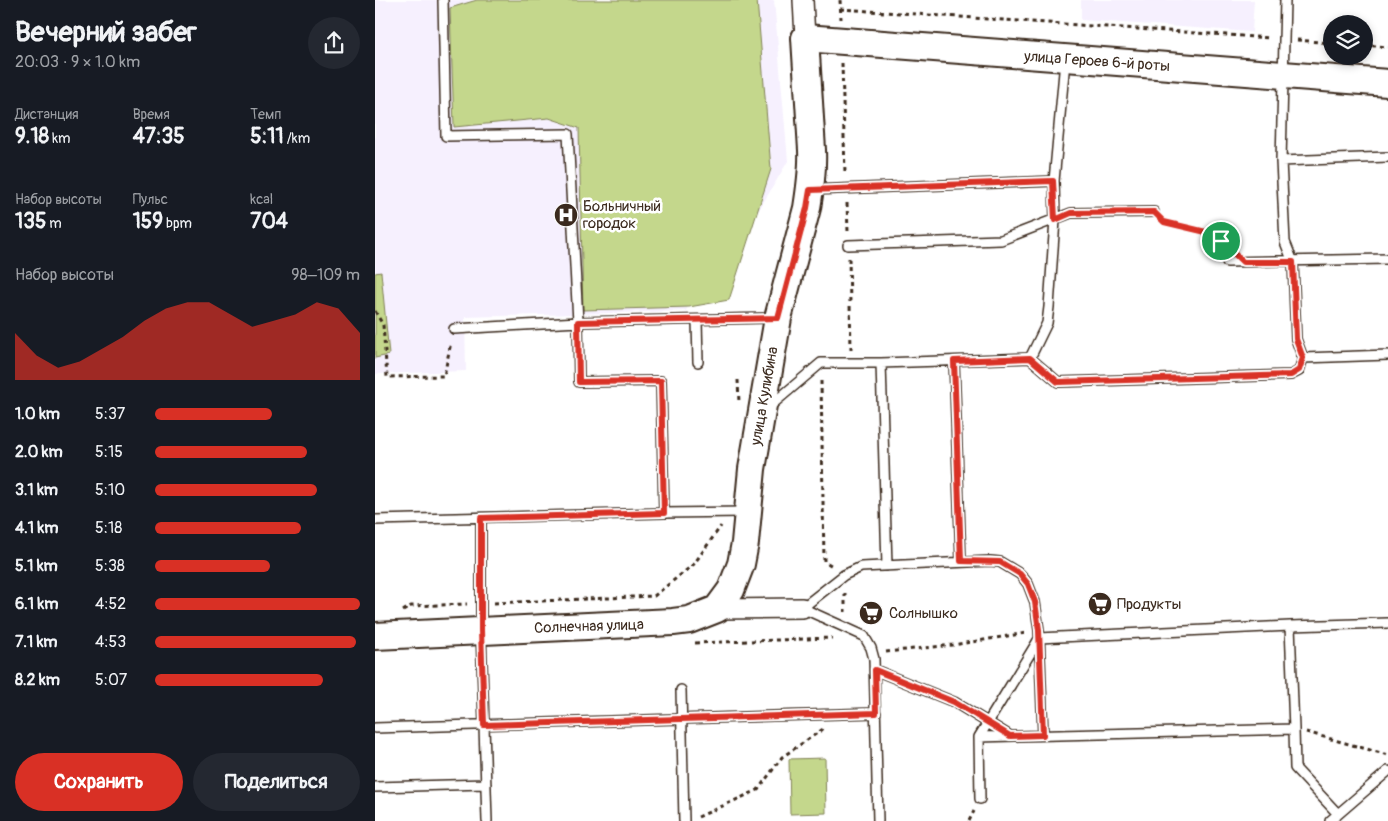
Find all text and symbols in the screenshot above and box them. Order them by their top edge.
text: Вечерний забег [15,15,197,50]
map controls [1323,15,1373,65]
button: layers [1323,15,1373,65]
button: share [308,17,360,69]
street label: улица Героев 6-й роты [1022,47,1171,76]
text: 20:03 · 9 × 1.0 km [15,52,140,72]
text: Дистанция [15,106,79,123]
text: Время [133,106,170,123]
text: Темп [250,106,281,123]
text: 9.18 [15,123,49,150]
text: 47:35 [133,123,185,150]
text: 5:11 [250,123,284,150]
text: km [49,130,71,147]
text: /km [284,130,310,147]
text: Набор высоты [15,191,102,208]
text: Пульс [133,191,168,208]
text: kcal [250,191,273,208]
place label: Больничный городок [583,197,661,233]
hospital icon: Больничный городок [553,202,579,228]
text: 135 [15,208,46,235]
text: 159 [133,208,163,235]
text: 704 [250,208,288,235]
text: m [46,215,62,232]
text: bpm [163,215,192,232]
pin [1200,220,1242,262]
icon: arrive [1207,227,1235,255]
text: Набор высоты [15,265,114,285]
text: 98–109 m [291,265,360,285]
street label: улица Кулибина [746,345,783,448]
text: 1.0 km [15,404,60,424]
text: 5:37 [95,404,125,424]
text: 2.0 km [15,442,63,462]
text: 5:15 [95,442,123,462]
text: 3.1 km [15,480,58,500]
text: 5:10 [95,480,125,500]
text: 4.1 km [15,518,58,538]
text: 5:18 [95,518,122,538]
text: 5.1 km [15,556,58,576]
text: 5:38 [95,556,125,576]
supermarket icon: Продукты [1087,591,1113,617]
text: 6.1 km [15,594,58,614]
text: 4:52 [95,594,126,614]
place label: Продукты [1117,595,1181,614]
supermarket icon: Солнышко [858,600,884,626]
place label: Солнышко [889,604,958,623]
street label: Солнечная улица [534,615,644,638]
text: 7.1 km [15,632,58,652]
text: 4:53 [95,632,126,652]
text: 8.2 km [15,670,60,690]
text: 5:07 [95,670,127,690]
button: Сохранить [15,753,183,811]
button: Поделиться [193,753,360,811]

